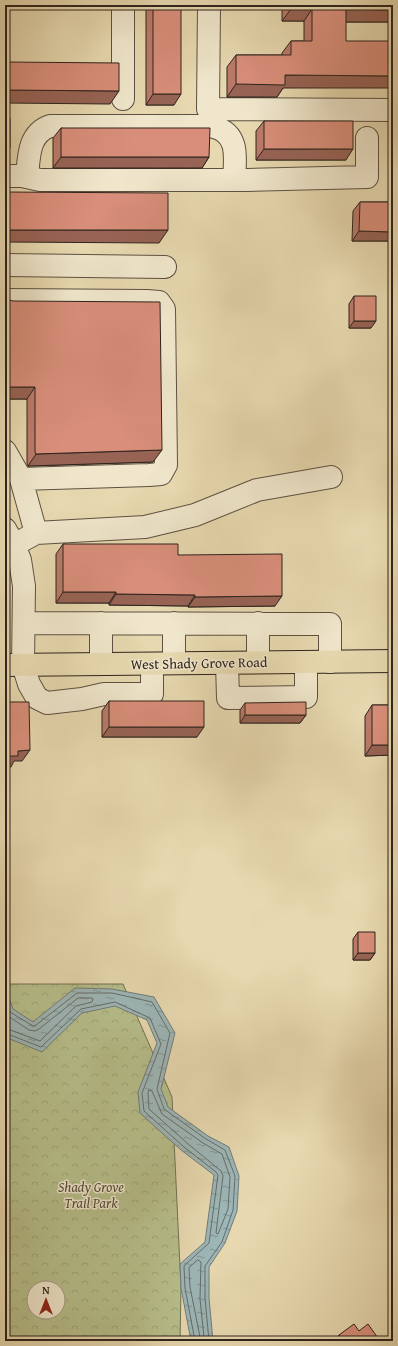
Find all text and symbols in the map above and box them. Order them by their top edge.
street label: West Shady Grove Road [131,652,268,674]
park label: Shady Grove Trail Park [58,1177,124,1213]
north arrow [26,1280,66,1320]
text: N [42,1282,50,1298]

